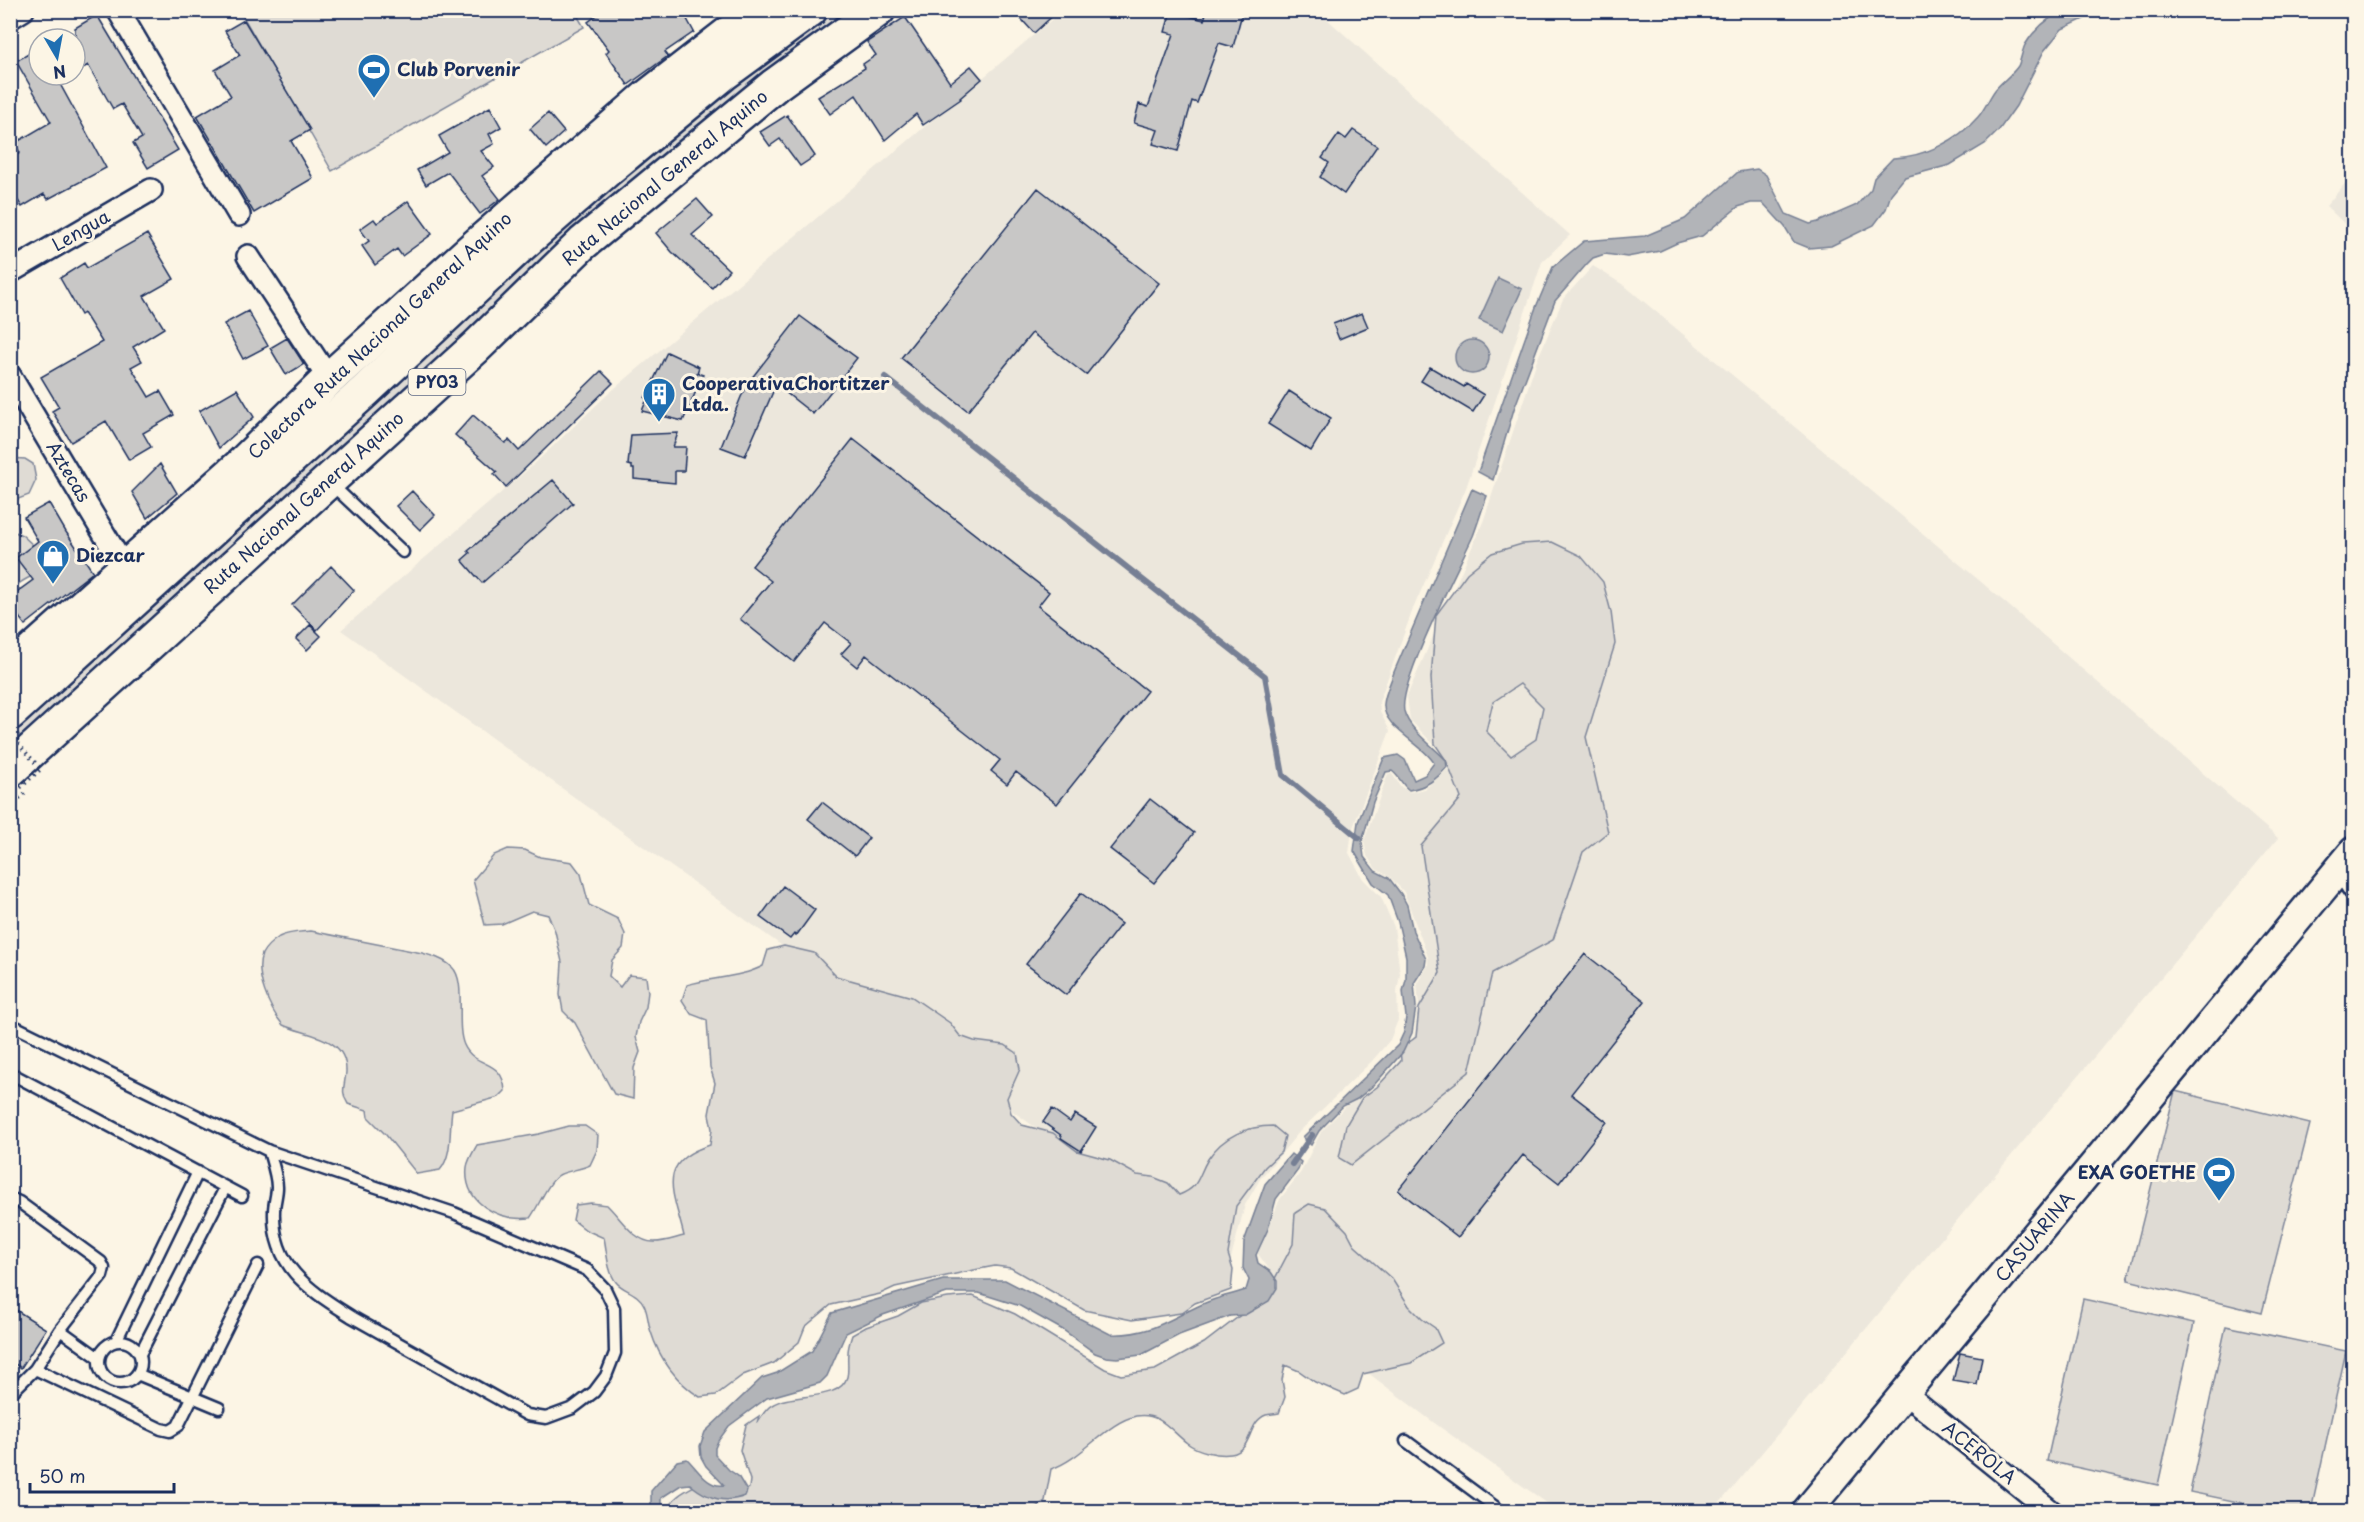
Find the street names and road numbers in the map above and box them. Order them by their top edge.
street label: Ruta Nacional General Aquino [555,82,773,271]
street label: Lengua [46,202,115,257]
street label: Colectora Ruta Nacional General Aquino [241,205,517,465]
road number: PY03 [408,369,466,395]
street label: Ruta Nacional General Aquino [197,404,409,599]
street label: Aztecas [41,436,98,507]
street label: CASUARINA [1988,1185,2080,1287]
street label: ACEROLA [1937,1414,2023,1490]

